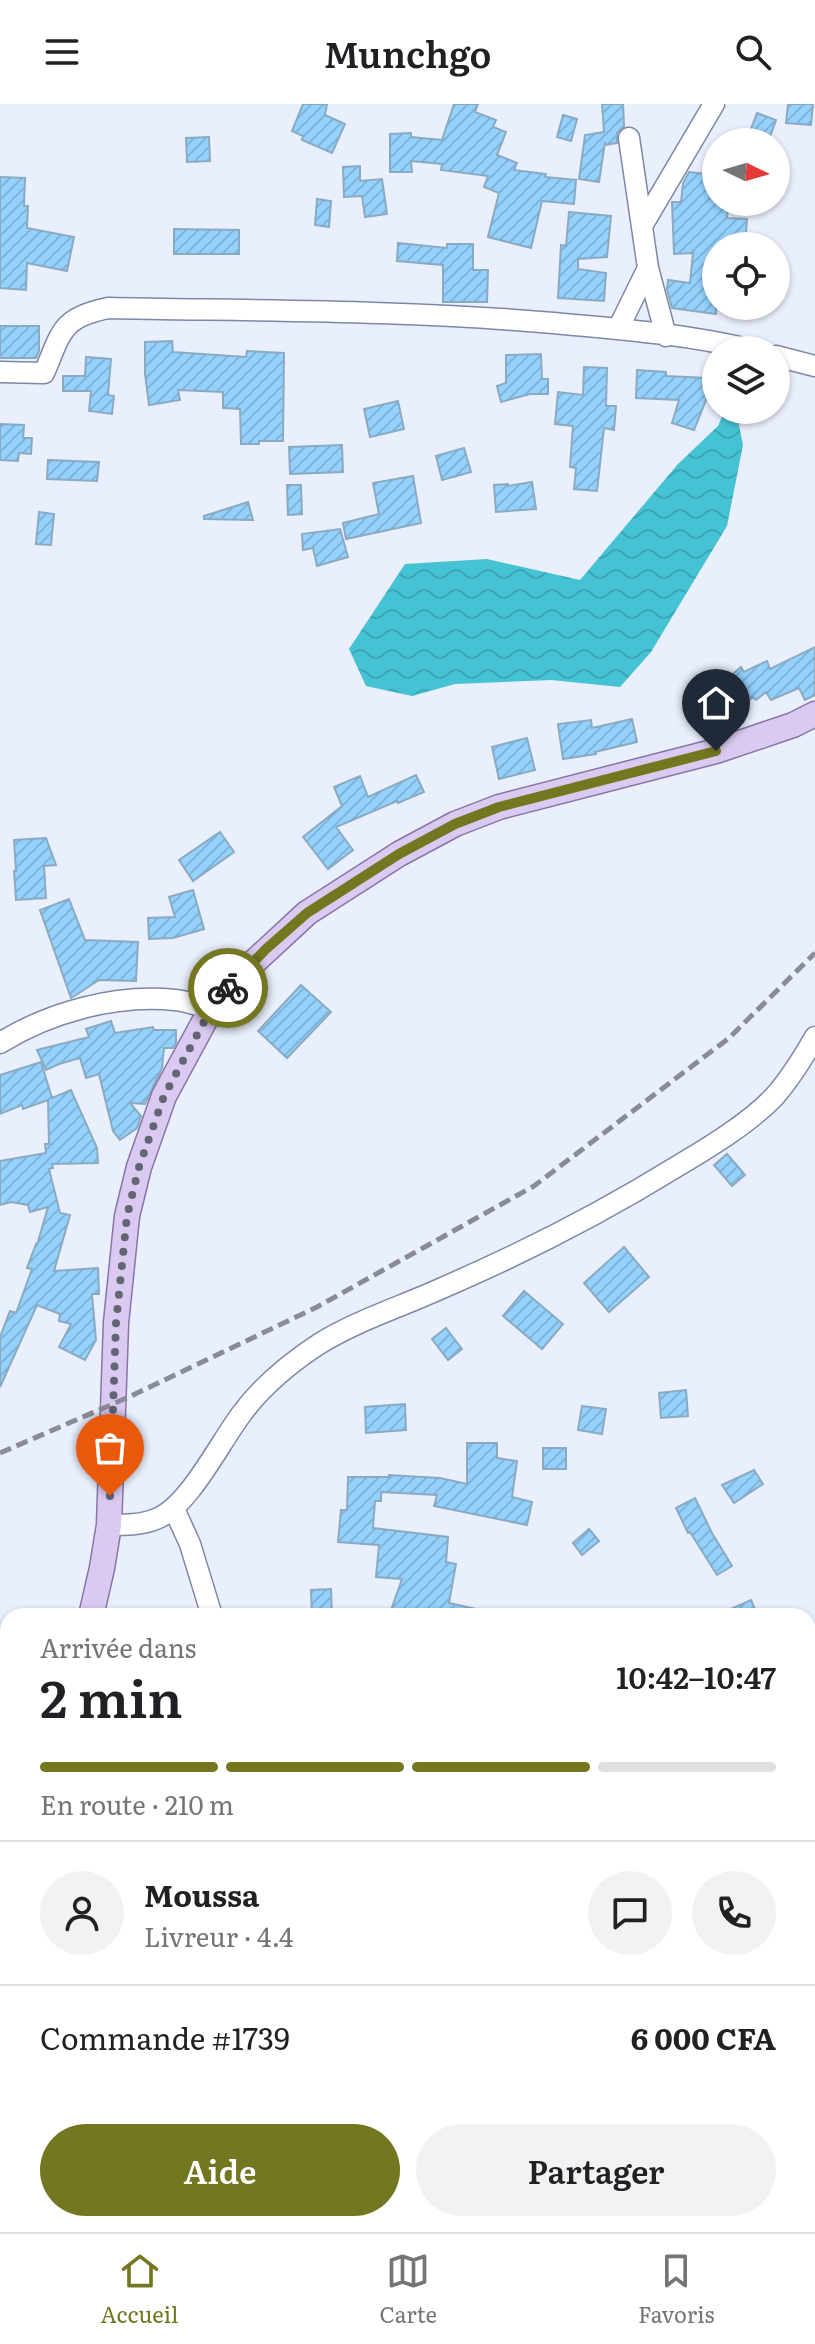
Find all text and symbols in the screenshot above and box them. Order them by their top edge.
text: Munchgo [324,26,491,79]
icon: menu [40,30,84,74]
icon: search [731,30,775,74]
north arrow [702,128,790,216]
map controls [702,128,790,424]
button: locate [702,232,790,320]
button: layers [702,336,790,424]
pin [682,669,750,751]
icon: home [694,681,738,725]
courier [188,948,268,1028]
icon: bike [206,966,250,1010]
pin [76,1414,144,1496]
icon: bag [88,1426,132,1470]
text: Arrivée dans [40,1627,196,1666]
text: 10:42–10:47 [616,1654,776,1698]
text: 2 min [40,1657,183,1734]
text: En route · 210 m [40,1784,234,1823]
button: person [40,1871,124,1955]
button: chat [588,1871,672,1955]
button: phone [692,1871,776,1955]
text: Moussa [144,1872,259,1916]
text: Livreur · 4.4 [144,1916,293,1955]
text: Commande #1739 [40,2015,290,2059]
text: 6 000 CFA [631,2015,776,2059]
button: Aide [40,2124,400,2216]
button: Partager [416,2124,776,2216]
tab: Accueil [101,2249,178,2330]
tab: Carte [380,2249,437,2330]
tab: Favoris [638,2249,714,2330]

